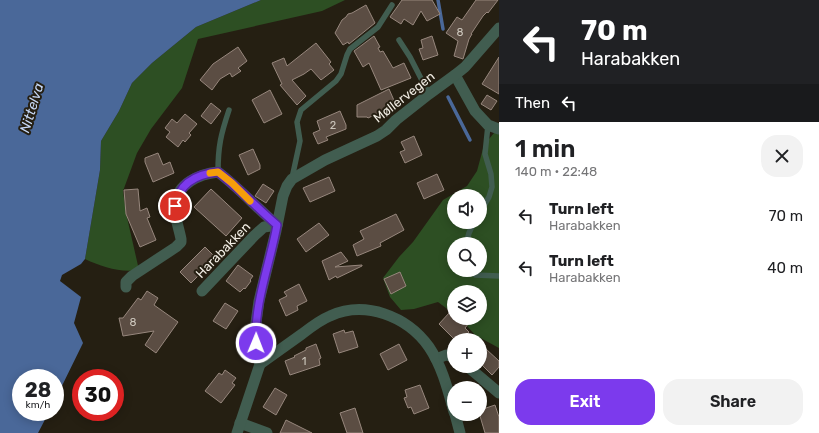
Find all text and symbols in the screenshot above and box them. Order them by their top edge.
text: 70 m [581,14,648,47]
icon: left [515,16,567,68]
house number: 8 [457,26,464,39]
text: Harabakken [581,48,680,70]
street label: Møllervegen [370,68,438,126]
water label: Nittelva [16,81,48,135]
icon: left [558,92,580,114]
text: Then [515,94,550,112]
house number: 2 [330,119,336,132]
text: 1 min [515,135,575,163]
button: close [761,135,803,177]
text: 140 m · 22:48 [515,164,597,179]
pin [158,189,192,223]
map controls [447,189,487,421]
button: sound [447,189,487,229]
icon: arrive [164,195,186,217]
text: Turn left [549,200,614,218]
icon: left [515,205,537,227]
text: 70 m [769,207,803,225]
text: Harabakken [549,218,621,233]
street label: Harabakken [193,219,253,281]
button: search [447,237,487,277]
text: Turn left [549,252,614,270]
icon: left [515,257,537,279]
text: 40 m [767,259,803,277]
text: Harabakken [549,270,621,285]
button: layers [447,285,487,325]
house number: 8 [130,316,137,329]
position arrow [235,322,277,364]
button: + [447,333,487,373]
house number: 1 [302,355,306,368]
speed limit sign: 30 [72,369,124,421]
text: 28 [25,378,51,402]
button: Exit [515,379,655,425]
button: Share [663,379,803,425]
button: − [447,381,487,421]
text: km/h [26,399,50,411]

